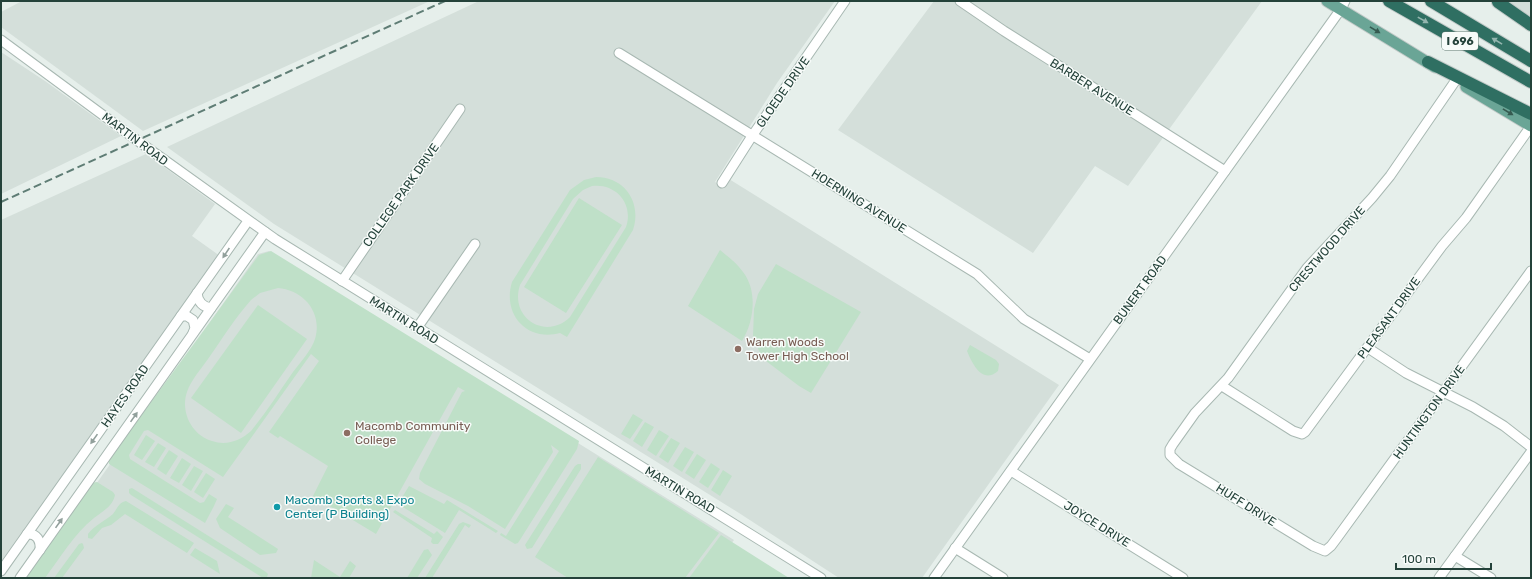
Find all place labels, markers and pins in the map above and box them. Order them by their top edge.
place label: Warren Woods Tower High School [746,335,849,363]
marker: Warren Woods Tower High School [733,344,743,354]
place label: Macomb Community College [355,419,471,447]
marker: Macomb Community College [342,428,352,438]
place label: Macomb Sports & Expo Center (P Building) [285,493,414,521]
marker: Macomb Sports & Expo Center (P Building) [272,502,282,512]

